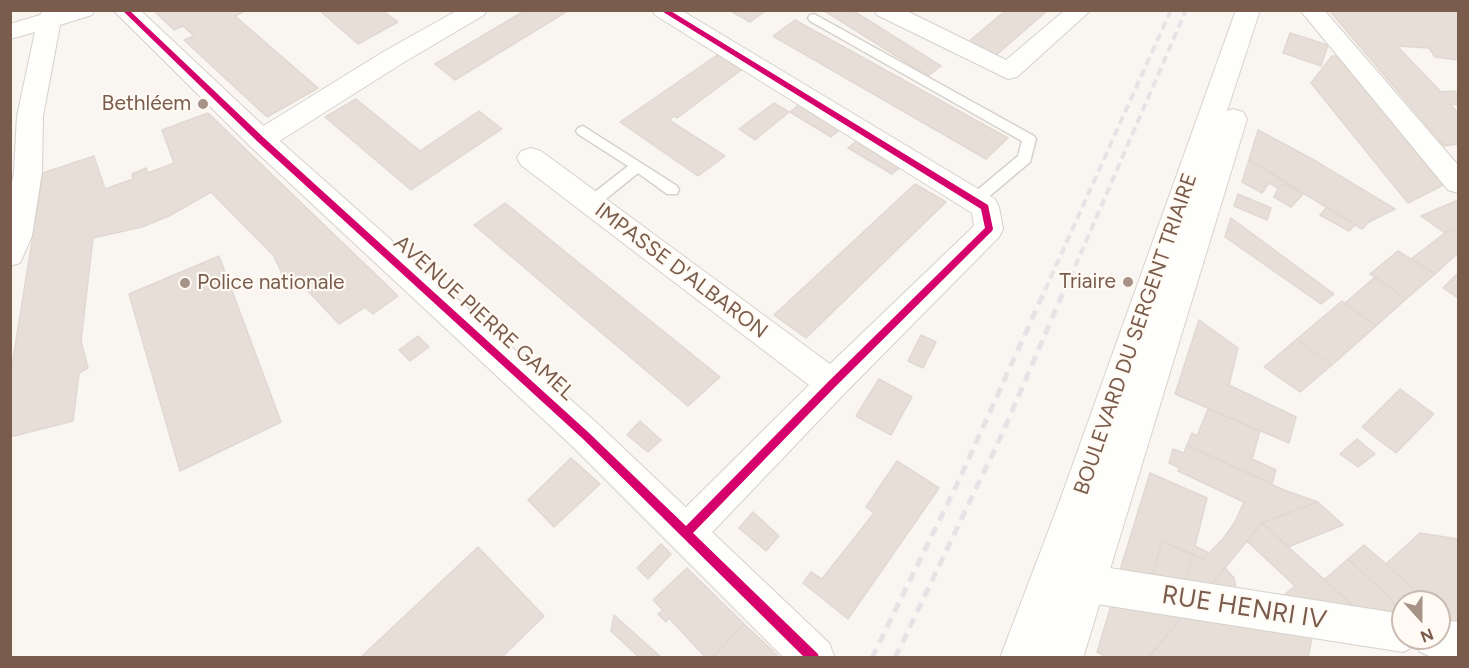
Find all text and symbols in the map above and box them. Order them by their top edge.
place label: Bethléem [102,91,191,117]
marker: Bethléem [196,97,210,111]
street label: BOULEVARD DU SERGENT TRIAIRE [1069,170,1203,498]
street label: IMPASSE D'ALBARON [590,198,772,344]
street label: AVENUE PIERRE GAMEL [388,230,580,406]
place label: Triaire [1059,269,1116,295]
place label: Police nationale [197,270,345,296]
marker: Triaire [1121,275,1135,289]
marker: Police nationale [178,276,192,290]
street label: RUE HENRI IV [1159,580,1329,636]
north arrow [1391,590,1451,650]
text: N [1418,624,1436,646]

